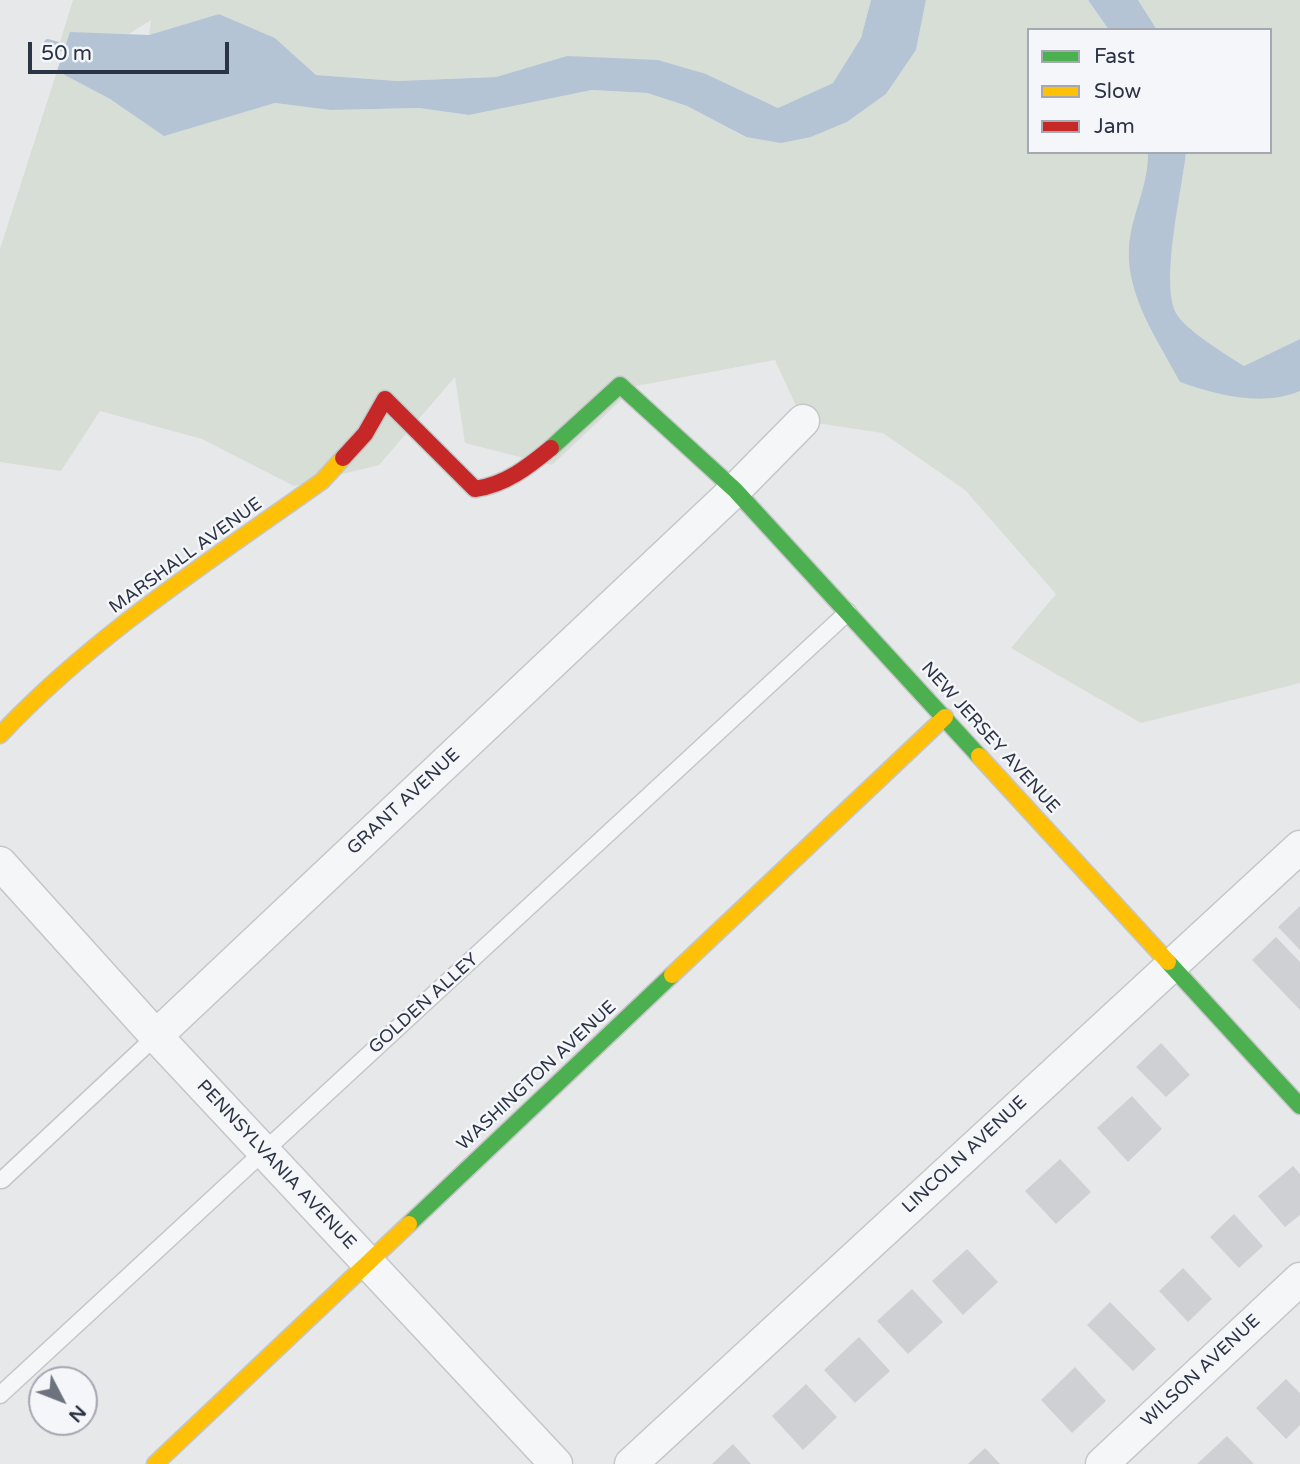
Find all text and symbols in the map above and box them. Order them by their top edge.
scale bar [32,28,233,72]
legend [1027,28,1272,154]
text: 50 m [41,41,92,66]
text: Fast [1094,44,1135,69]
text: Slow [1094,79,1141,104]
text: Jam [1094,114,1135,139]
street label: MARSHALL AVENUE [105,493,267,619]
street label: NEW JERSEY AVENUE [916,658,1064,818]
street label: GRANT AVENUE [343,744,465,860]
street label: GOLDEN ALLEY [365,949,483,1059]
street label: WASHINGTON AVENUE [453,996,621,1156]
street label: PENNSYLVANIA AVENUE [192,1076,360,1254]
street label: LINCOLN AVENUE [898,1092,1032,1218]
street label: WILSON AVENUE [1137,1310,1265,1432]
north arrow [28,1366,98,1436]
text: N [64,1401,90,1427]

